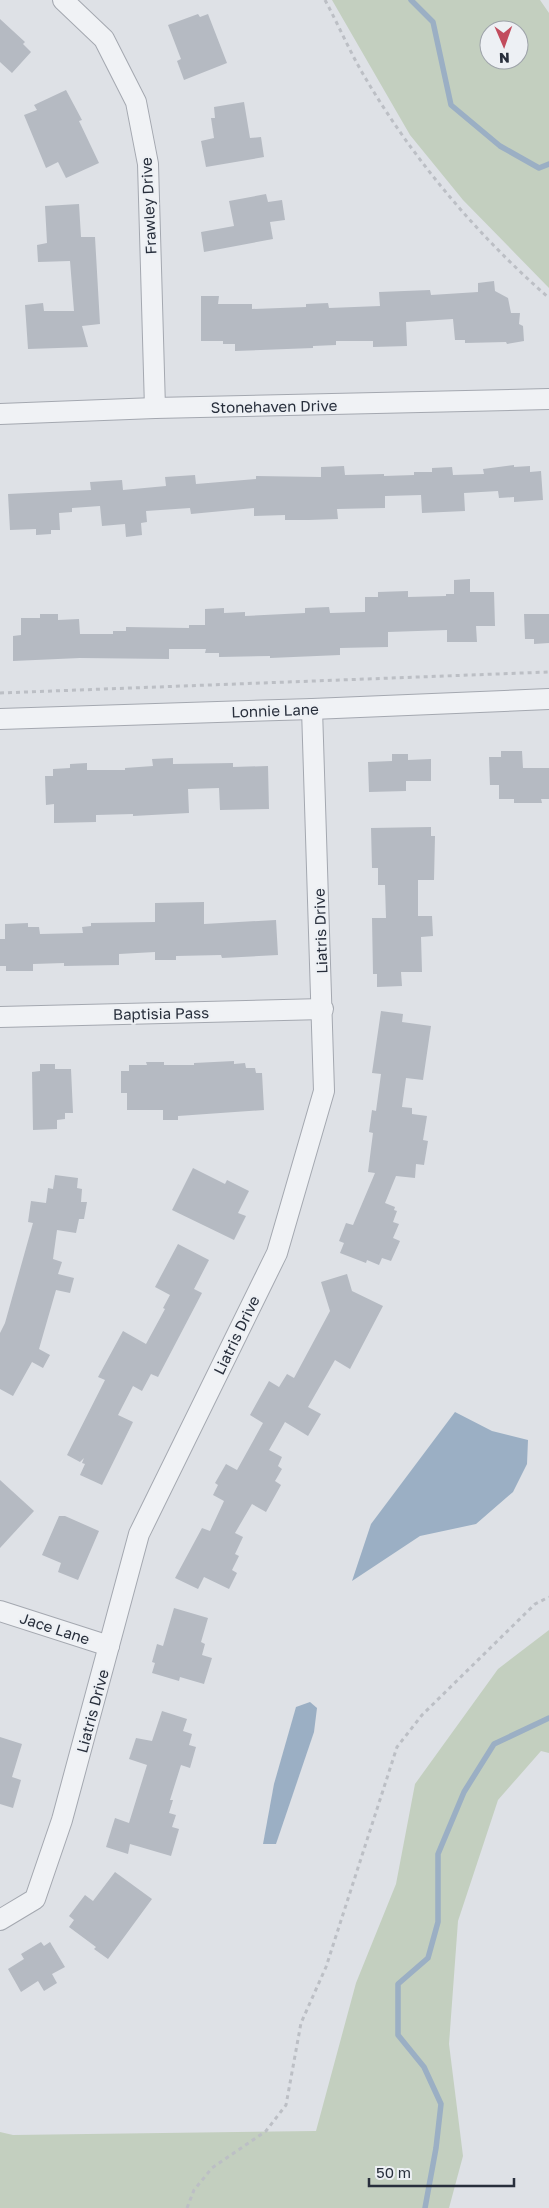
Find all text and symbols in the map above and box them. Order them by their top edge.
north arrow [479,20,529,70]
text: N [499,50,510,67]
street label: Frawley Drive [136,157,160,255]
street label: Stonehaven Drive [211,396,338,416]
street label: Lonnie Lane [231,699,319,721]
street label: Liatris Drive [310,888,330,974]
street label: Baptisia Pass [113,1003,209,1023]
street label: Liatris Drive [209,1292,263,1377]
street label: Jace Lane [18,1608,93,1648]
street label: Liatris Drive [72,1667,112,1755]
scale bar [369,2156,514,2188]
text: 50 m [376,2163,411,2181]

